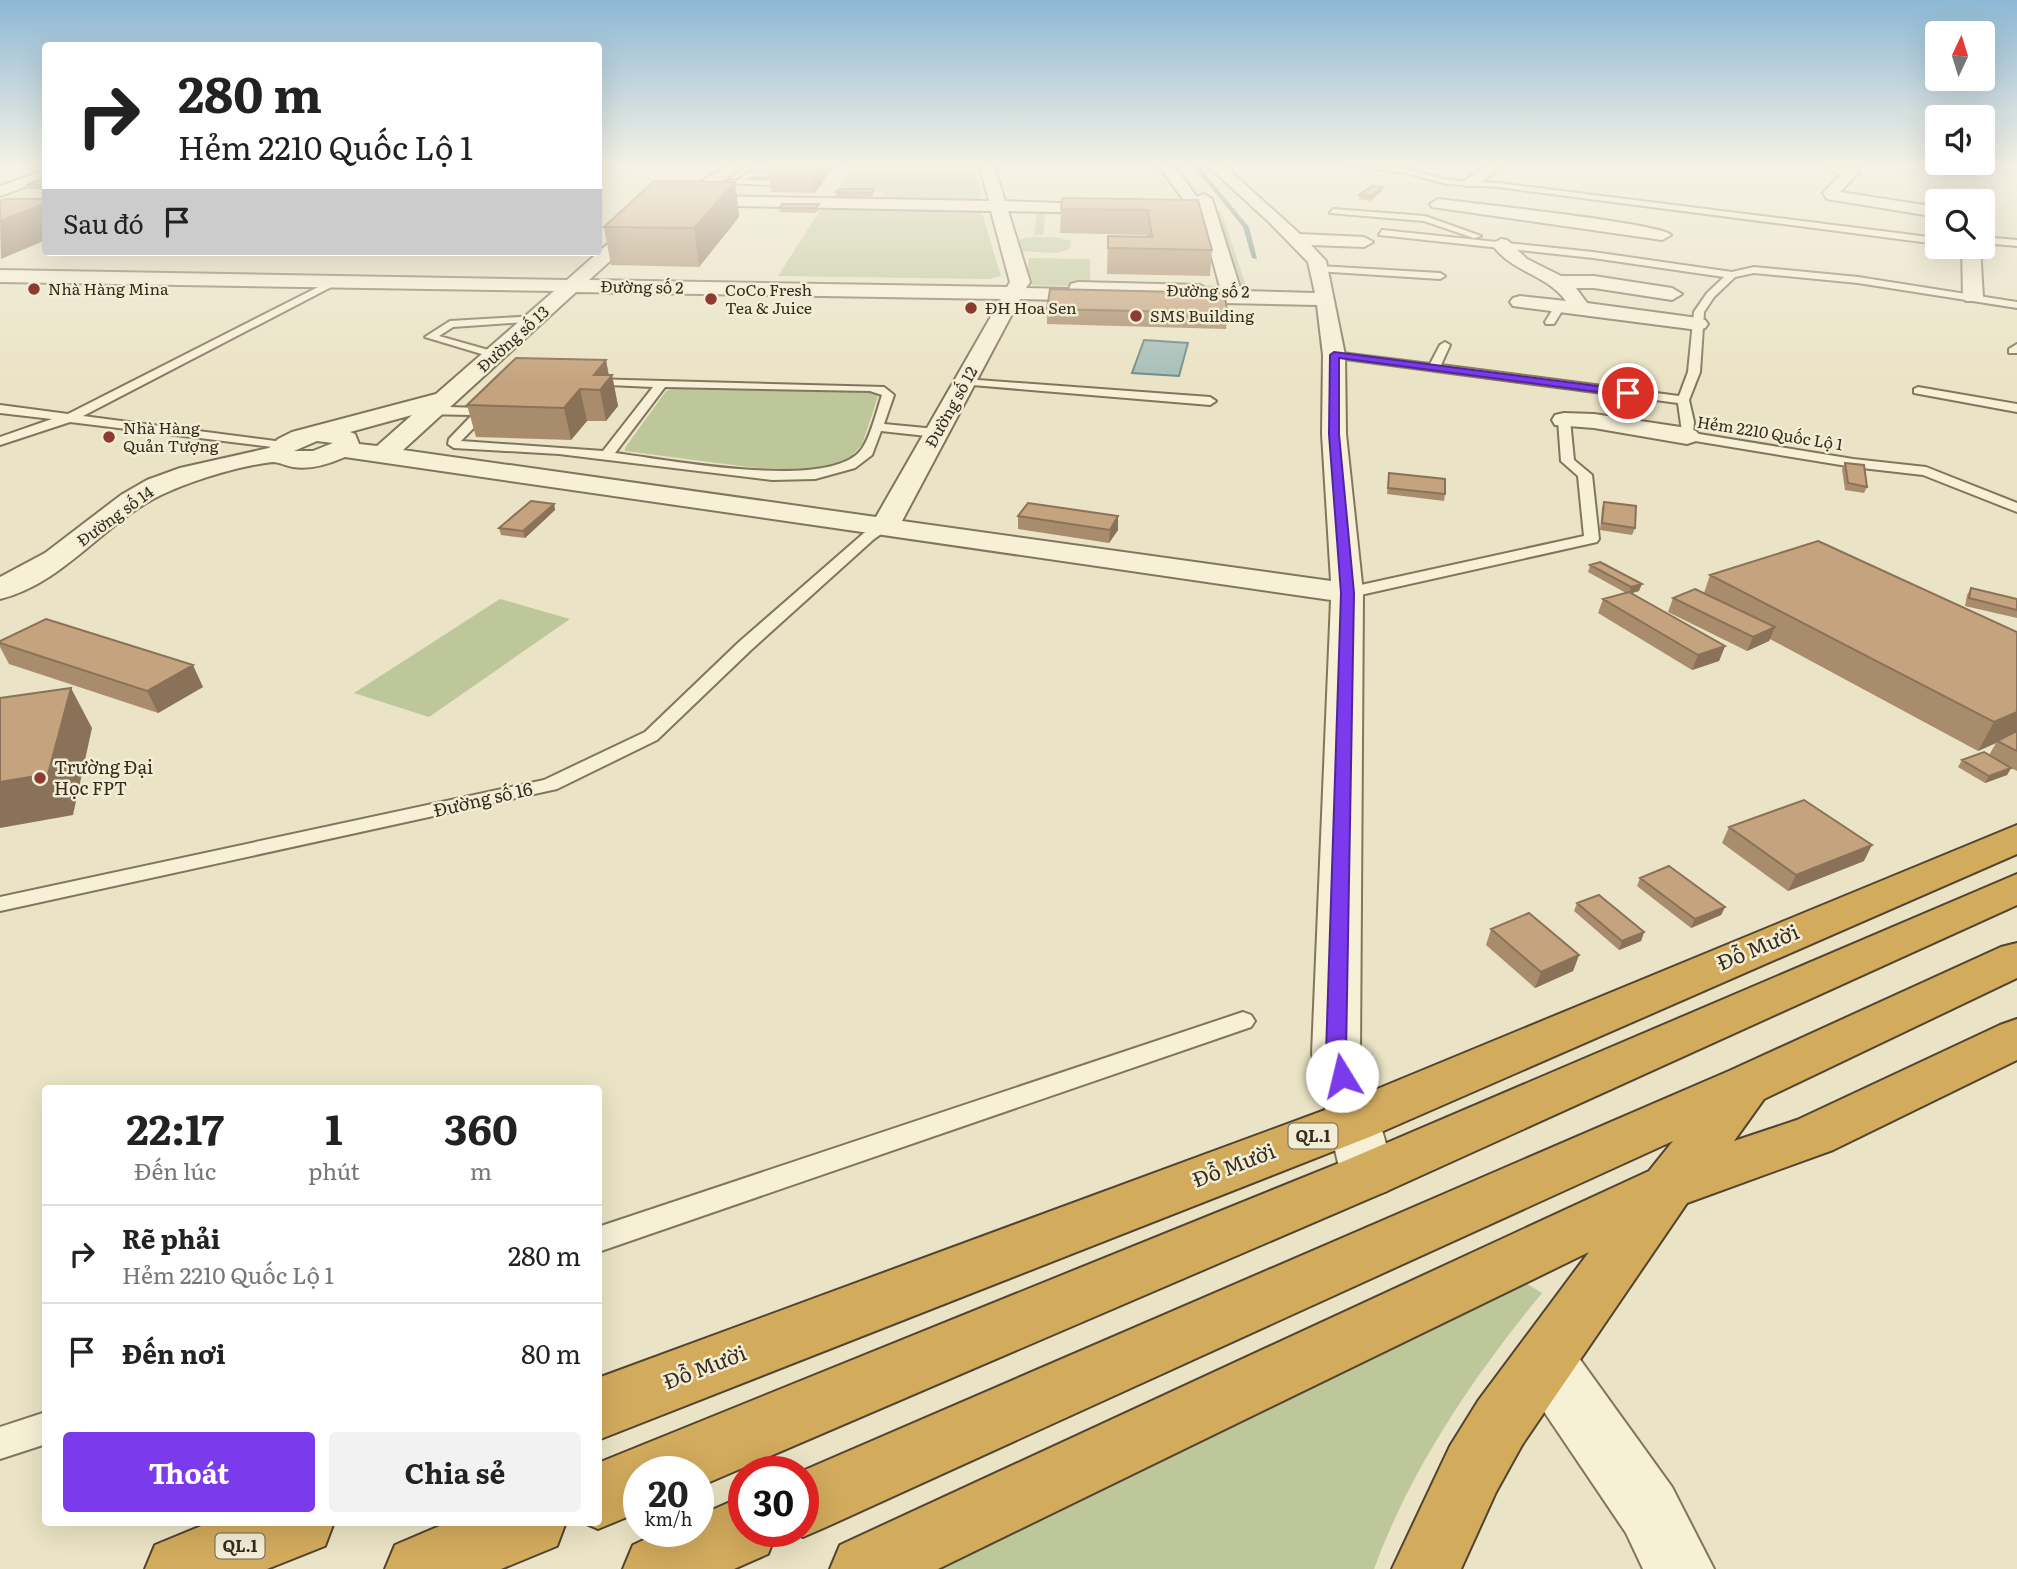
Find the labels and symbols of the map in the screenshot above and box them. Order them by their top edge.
north arrow [1925,21,1995,91]
street label: Đường số 2 [600,273,684,299]
place label: Nhà Hàng Mina [48,276,169,300]
place label: CoCo Fresh Tea & Juice [725,277,813,319]
street label: Đường số 2 [1166,277,1250,303]
marker: Nhà Hàng Mina [26,281,42,297]
marker: CoCo Fresh Tea & Juice [703,291,719,307]
place label: ĐH Hoa Sen [985,295,1077,319]
street label: Đường số 13 [471,299,554,377]
marker: ĐH Hoa Sen [963,300,979,316]
place label: SMS Building [1150,303,1254,327]
marker: SMS Building [1128,308,1144,324]
street label: Đường số 12 [918,362,982,452]
pin [1598,363,1658,423]
street label: Hẻm 2210 Quốc Lộ 1 [1695,409,1845,455]
place label: Nhà Hàng Quản Tượng [123,415,219,457]
marker: Nhà Hàng Quản Tượng [101,429,117,445]
street label: Đường số 14 [71,479,158,551]
place label: Trường Đại Học FPT [54,753,153,801]
marker: Trường Đại Học FPT [32,770,48,786]
street label: Đường số 16 [430,774,535,823]
street label: Đỗ Mười [1711,915,1803,977]
position arrow [1305,1039,1379,1113]
road number: QL.1 [1288,1124,1338,1148]
street label: Đỗ Mười [1187,1134,1279,1194]
street label: Đỗ Mười [658,1336,750,1396]
speed limit sign: 30 [728,1456,819,1547]
road number: QL.1 [216,1534,264,1558]

